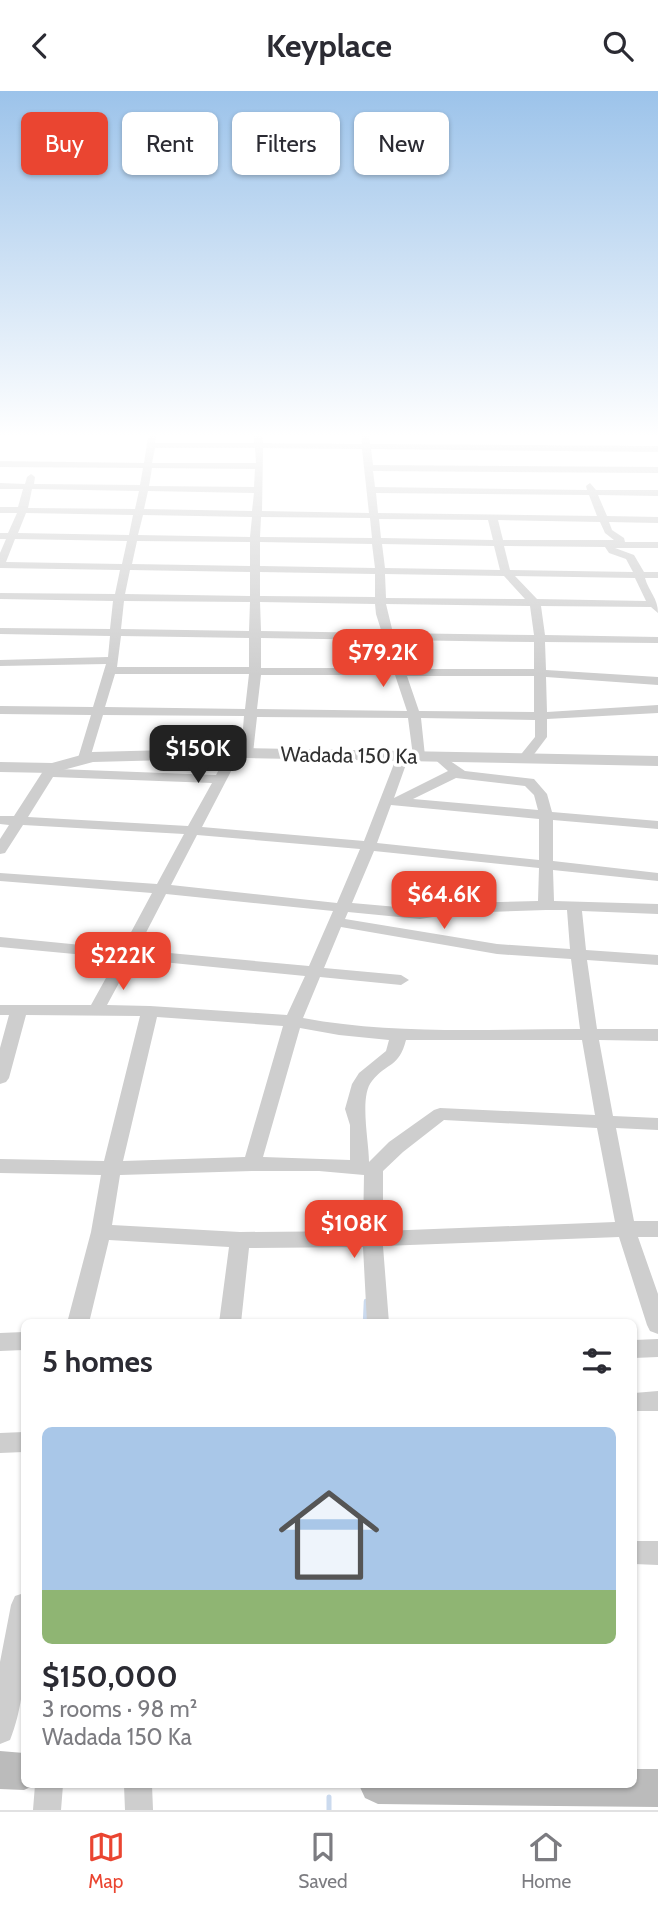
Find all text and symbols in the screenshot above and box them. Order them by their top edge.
text: Keyplace [266,26,392,65]
icon: back [21,27,59,65]
icon: search [599,27,637,65]
chip: Buy [21,112,108,175]
chip: Rent [122,112,218,175]
chip: Filters [232,112,340,175]
chip: New [354,112,449,175]
pin: $79.2K [326,629,440,689]
text: $79.2K [348,638,418,666]
pin: $150K [149,725,247,785]
text: $150K [166,734,230,762]
street label: Wadada 150 Ka [280,741,418,769]
pin: $64.6K [387,871,501,931]
text: $64.6K [407,880,481,908]
pin: $222K [74,933,172,992]
text: $222K [91,941,155,969]
pin: $108K [305,1201,403,1260]
text: $108K [321,1209,387,1237]
icon: filters [578,1342,616,1380]
text: 5 homes [42,1343,153,1380]
icon: home [266,1472,392,1598]
text: $150,000 [42,1658,178,1695]
text: 3 rooms · 98 m² [42,1695,197,1723]
text: Wadada 150 Ka [42,1723,192,1751]
tab: Map [87,1828,125,1893]
tab: Saved [298,1828,348,1893]
tab: Home [521,1828,571,1893]

